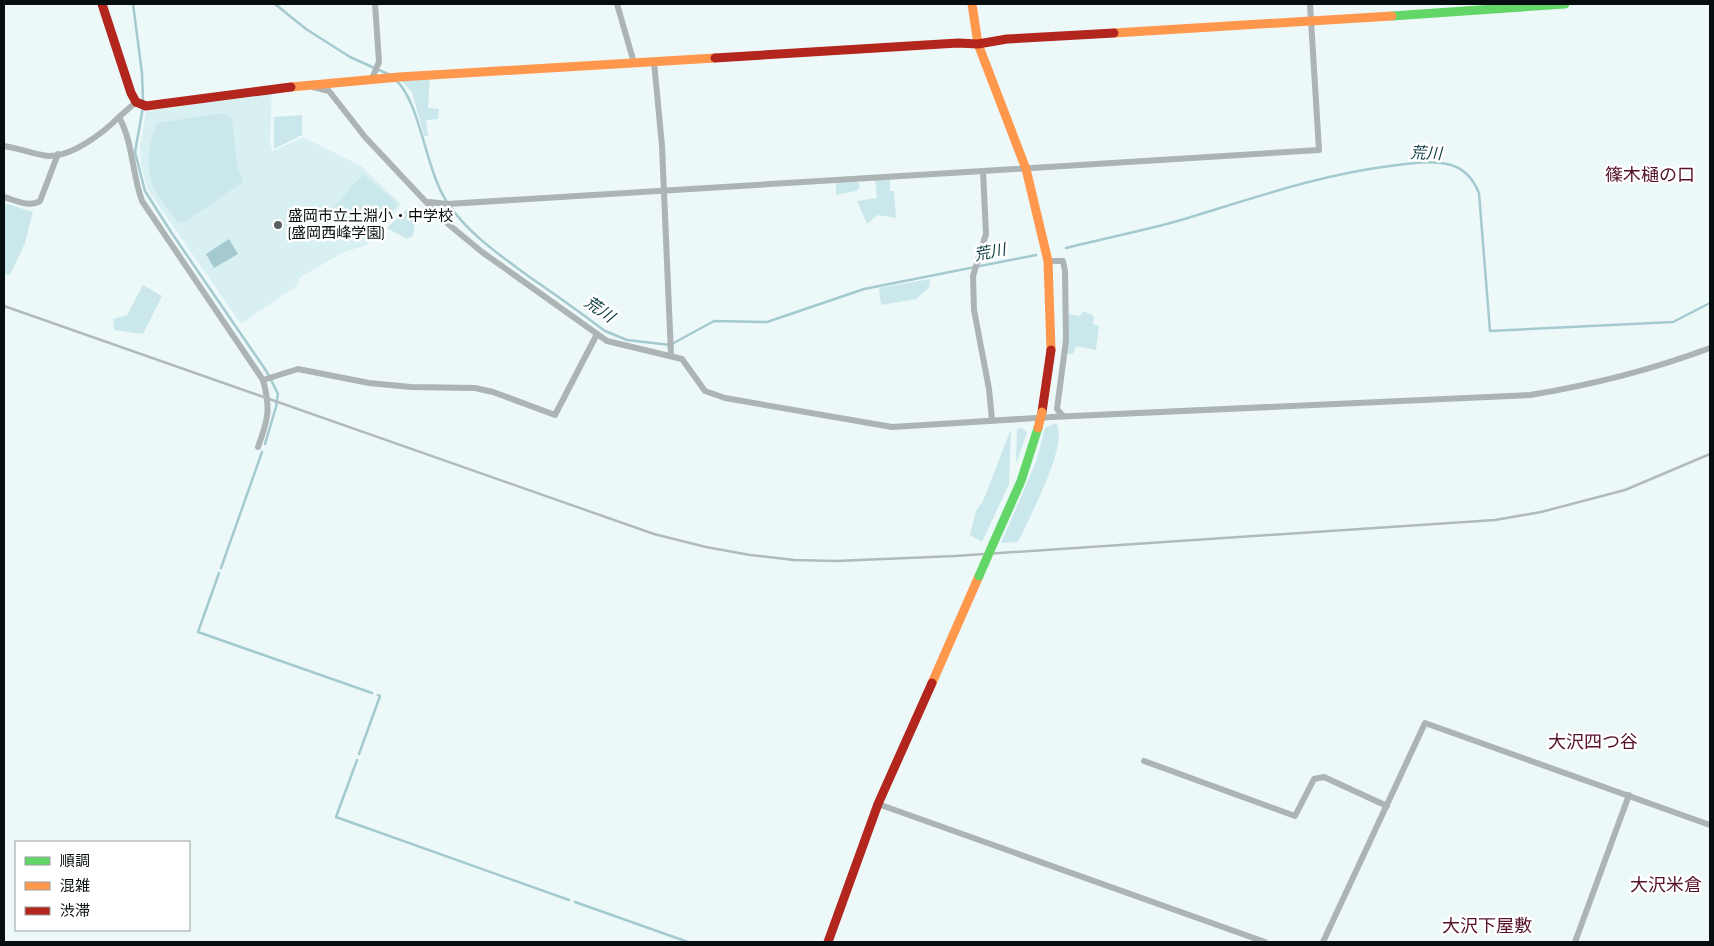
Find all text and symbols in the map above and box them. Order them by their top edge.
water label: 荒川 [1410,144,1444,164]
district label: 篠木樋の口 [1605,165,1695,186]
place label: 盛岡市立土淵小・中学校 (盛岡西峰学園) [288,207,453,243]
marker: 盛岡市立土淵小・中学校 (盛岡西峰学園) [272,219,284,231]
water label: 荒川 [972,240,1009,265]
water label: 荒川 [580,293,619,328]
district label: 大沢四つ谷 [1548,732,1638,753]
legend [15,841,190,931]
text: 順調 [60,852,90,871]
district label: 大沢米倉 [1630,875,1702,896]
text: 混雑 [60,877,90,896]
text: 渋滞 [60,902,90,921]
district label: 大沢下屋敷 [1442,916,1532,937]

